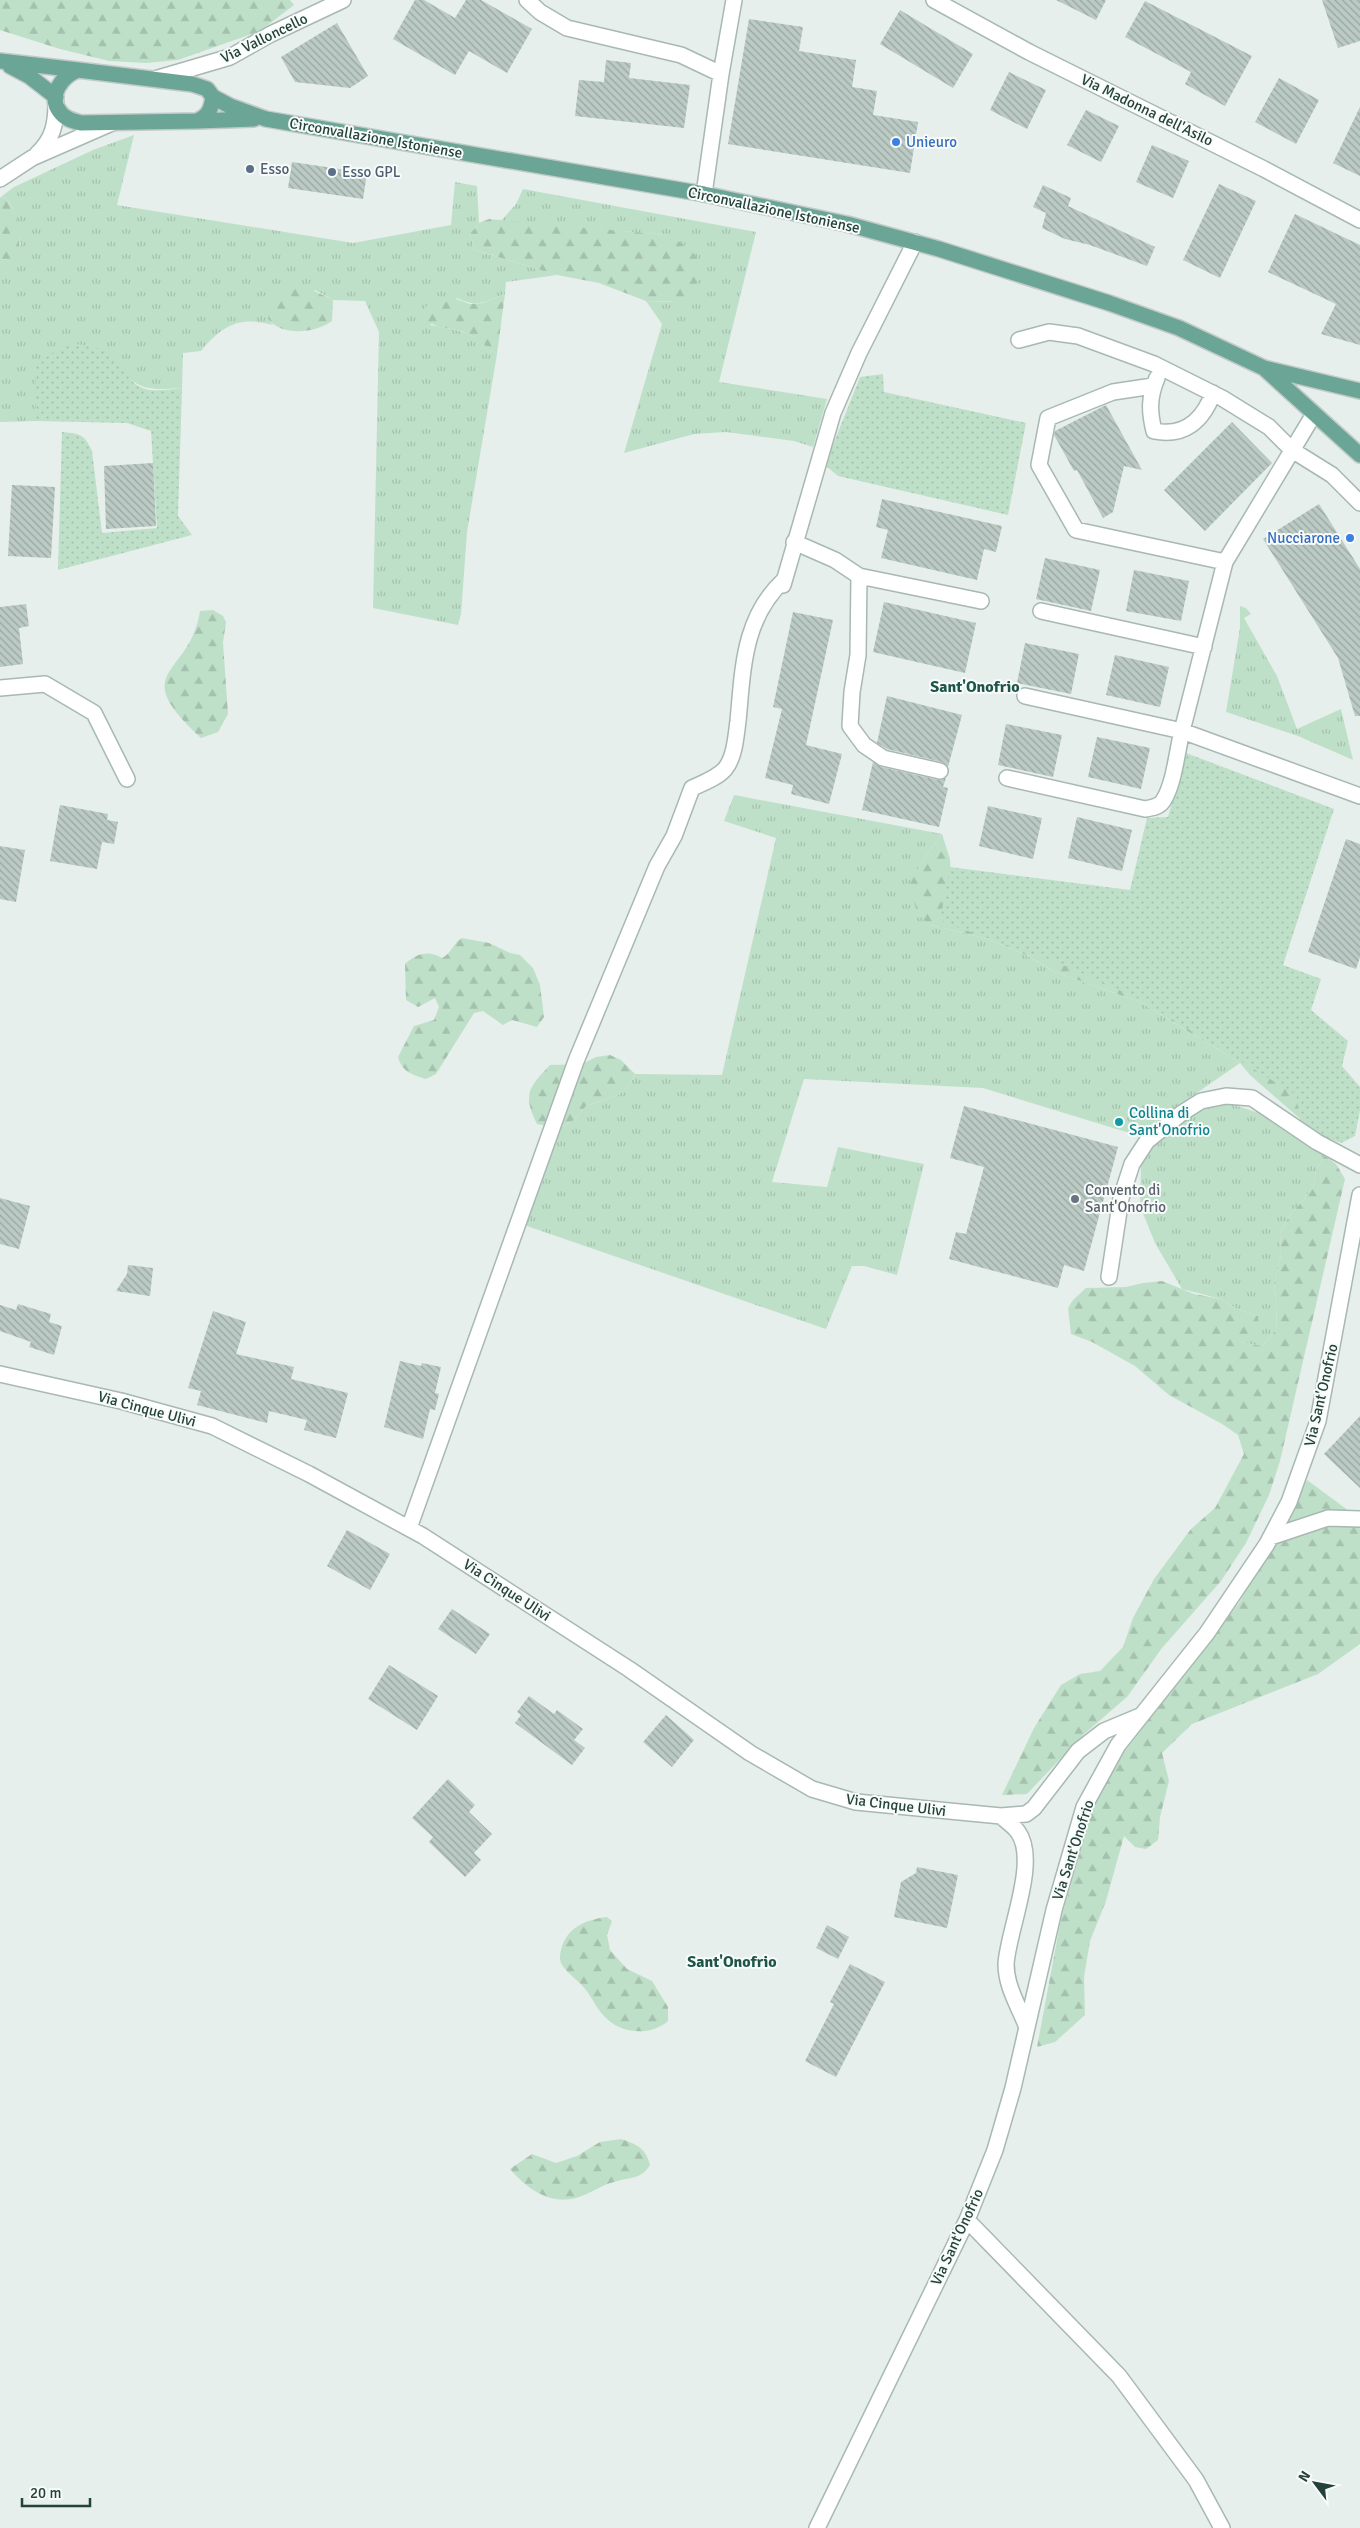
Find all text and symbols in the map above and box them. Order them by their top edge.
street label: Via Valloncello [218,9,311,67]
street label: Via Madonna dell'Asilo [1078,70,1216,150]
street label: Circonvallazione Istoniense [288,114,464,162]
place label: Unieuro [906,133,957,151]
marker: Unieuro [890,136,902,148]
place label: Esso [260,160,290,178]
marker: Esso [244,163,256,175]
place label: Esso GPL [342,163,401,181]
marker: Esso GPL [326,166,338,178]
street label: Circonvallazione Istoniense [686,183,862,237]
place label: Nucciarone [1267,529,1340,547]
marker: Nucciarone [1344,532,1356,544]
district label: Sant'Onofrio [930,677,1020,697]
place label: Collina di Sant'Onofrio [1129,1104,1210,1139]
marker: Collina di Sant'Onofrio [1113,1116,1125,1128]
place label: Convento di Sant'Onofrio [1085,1181,1166,1216]
marker: Convento di Sant'Onofrio [1069,1193,1081,1205]
street label: Via Sant'Onofrio [1300,1342,1342,1448]
street label: Via Cinque Ulivi [96,1387,198,1431]
street label: Via Cinque Ulivi [460,1555,554,1625]
street label: Via Cinque Ulivi [845,1790,947,1820]
street label: Via Sant'Onofrio [1048,1797,1098,1903]
district label: Sant'Onofrio [687,1952,777,1972]
street label: Via Sant'Onofrio [927,2186,987,2288]
north arrow [1290,2458,1340,2508]
text: N [1295,2468,1314,2485]
scale bar [22,2476,90,2508]
text: 20 m [30,2484,61,2502]

